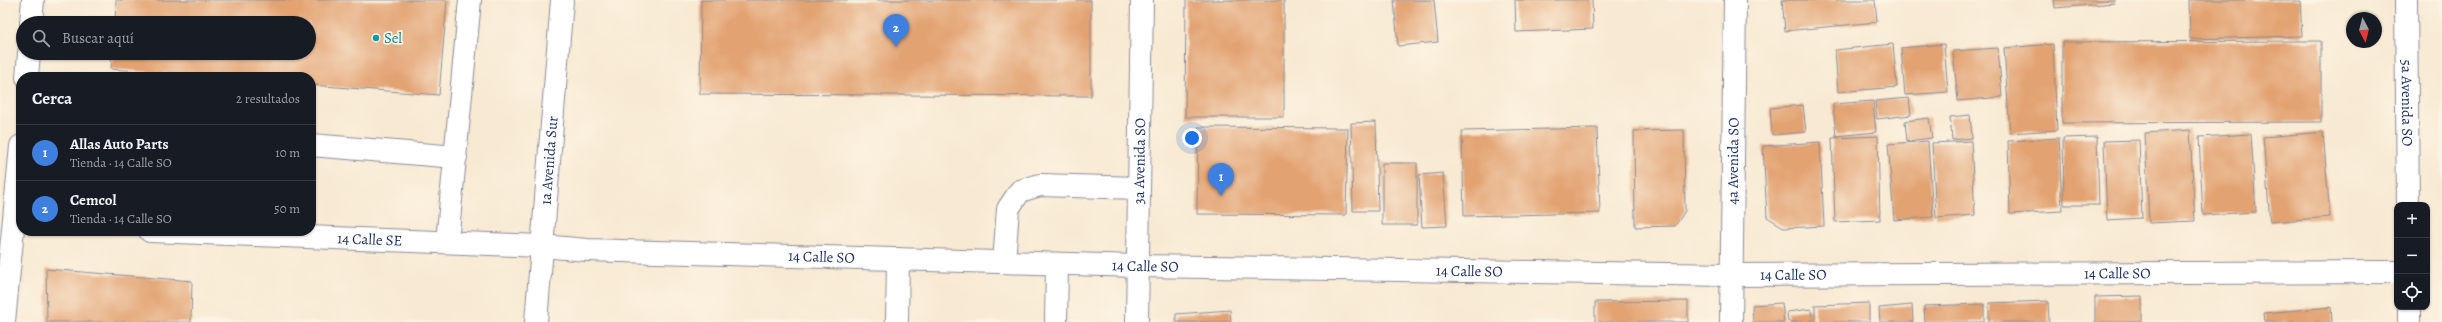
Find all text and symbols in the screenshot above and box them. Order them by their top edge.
north arrow [2346,12,2382,48]
pin: 2 [883,14,909,47]
search box [16,16,316,60]
icon: search [30,27,52,49]
text: Buscar aquí [62,28,134,48]
place label: Sel [384,28,402,48]
marker: Sel [371,33,381,43]
street label: 5a Avenida SO [2397,59,2417,147]
text: Cerca [32,87,72,110]
text: 2 resultados [236,90,300,107]
street label: 1a Avenida Sur [535,115,563,206]
street label: 4a Avenida SO [1722,117,1744,205]
street label: 3a Avenida SO [1129,118,1150,205]
your location [1182,128,1202,148]
text: Allas Auto Parts [70,134,169,154]
text: 1 [43,144,47,161]
text: 10 m [275,144,300,161]
text: Tienda · 14 Calle SO [70,154,172,171]
pin: 1 [1208,163,1234,196]
text: Cemcol [70,190,116,210]
text: 2 [42,200,48,217]
text: 50 m [274,200,300,217]
map controls [2394,202,2430,310]
button: + [2394,202,2430,238]
text: Tienda · 14 Calle SO [70,210,172,227]
street label: 14 Calle SE [337,228,403,251]
button: − [2394,238,2430,274]
street label: 14 Calle SO [788,246,855,268]
street label: 14 Calle SO [1112,255,1179,277]
street label: 14 Calle SO [1436,261,1503,282]
street label: 14 Calle SO [2084,263,2151,283]
street label: 14 Calle SO [1760,265,1827,285]
button: locate [2394,274,2430,310]

